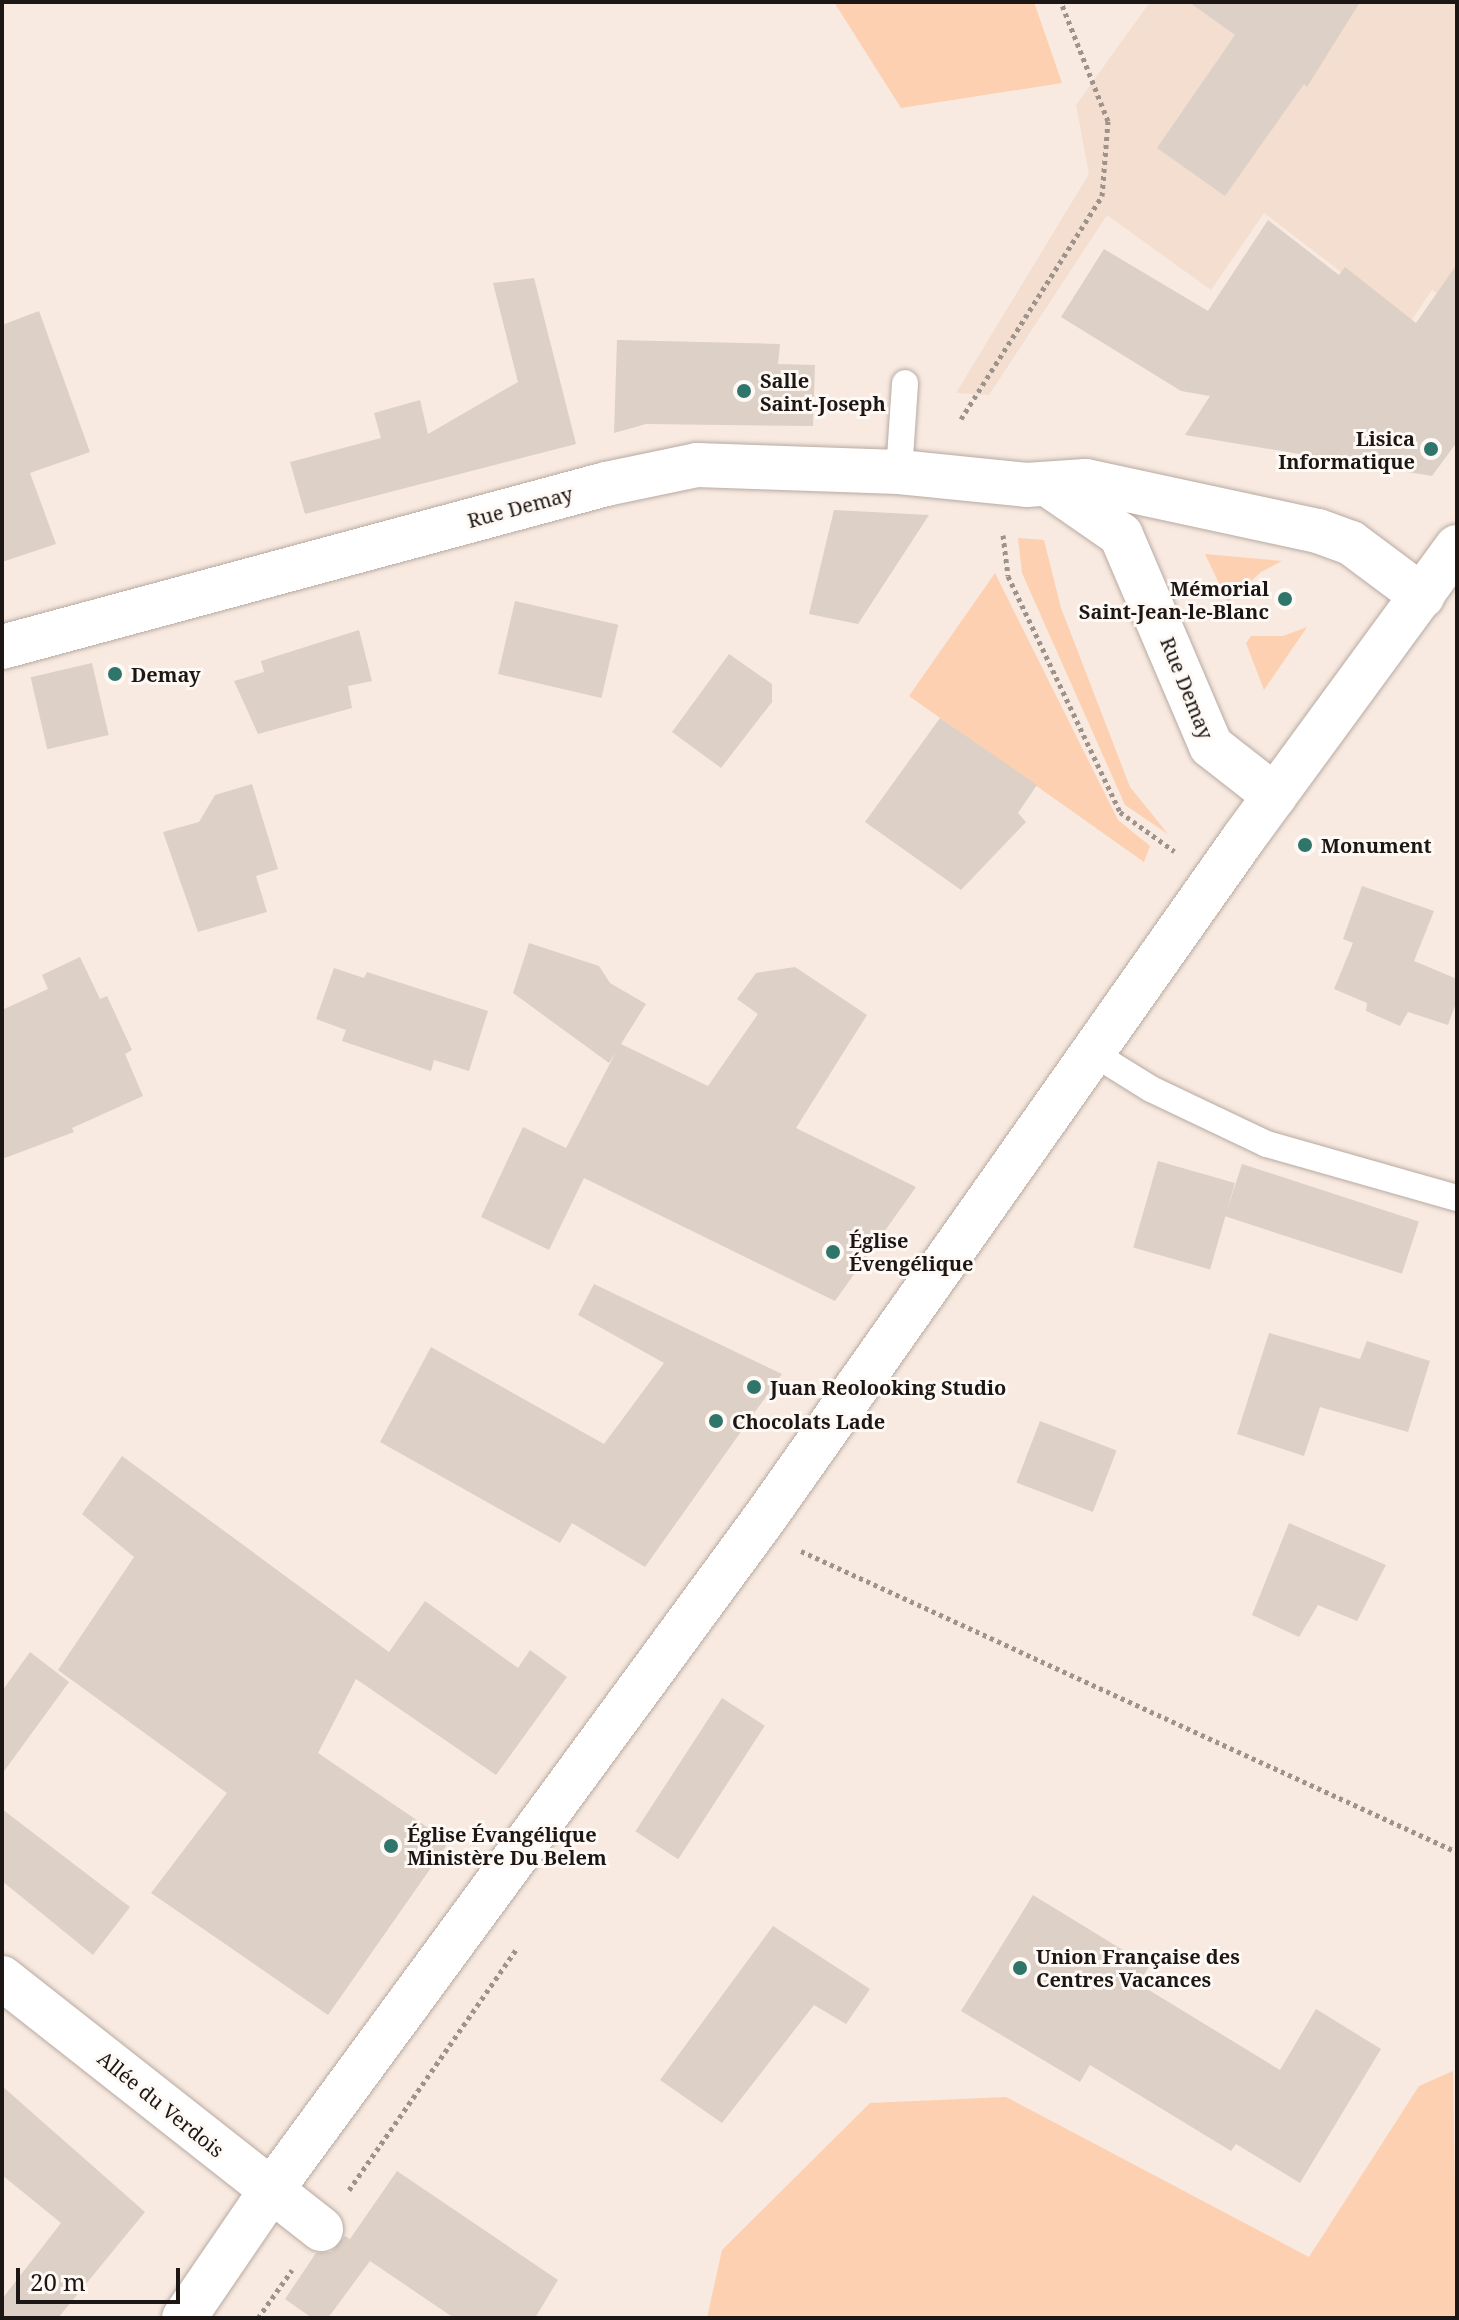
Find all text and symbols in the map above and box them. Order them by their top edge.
place label: Salle Saint-Joseph [760,368,886,415]
marker: Salle Saint-Joseph [735,382,753,400]
place label: Lisica Informatique [1278,426,1415,473]
marker: Lisica Informatique [1422,440,1440,458]
street label: Rue Demay [465,481,575,533]
place label: Mémorial Saint-Jean-le-Blanc [1079,576,1269,623]
marker: Mémorial Saint-Jean-le-Blanc [1276,590,1294,608]
street label: Rue Demay [1156,633,1218,743]
place label: Demay [131,662,201,686]
marker: Demay [106,665,124,683]
place label: Monument [1321,833,1432,857]
marker: Monument [1296,836,1314,854]
place label: Église Évengélique [849,1228,973,1275]
marker: Église Évengélique [824,1243,842,1261]
place label: Juan Reolooking Studio [770,1375,1006,1399]
marker: Juan Reolooking Studio [745,1378,763,1396]
place label: Chocolats Lade [732,1409,885,1433]
marker: Chocolats Lade [707,1412,725,1430]
place label: Église Évangélique Ministère Du Belem [407,1822,607,1869]
marker: Église Évangélique Ministère Du Belem [382,1837,400,1855]
place label: Union Française des Centres Vacances [1036,1944,1240,1991]
marker: Union Française des Centres Vacances [1011,1959,1029,1977]
street label: Allée du Verdois [93,2046,229,2162]
scale bar [20,2252,184,2302]
text: 20 m [30,2265,86,2298]

